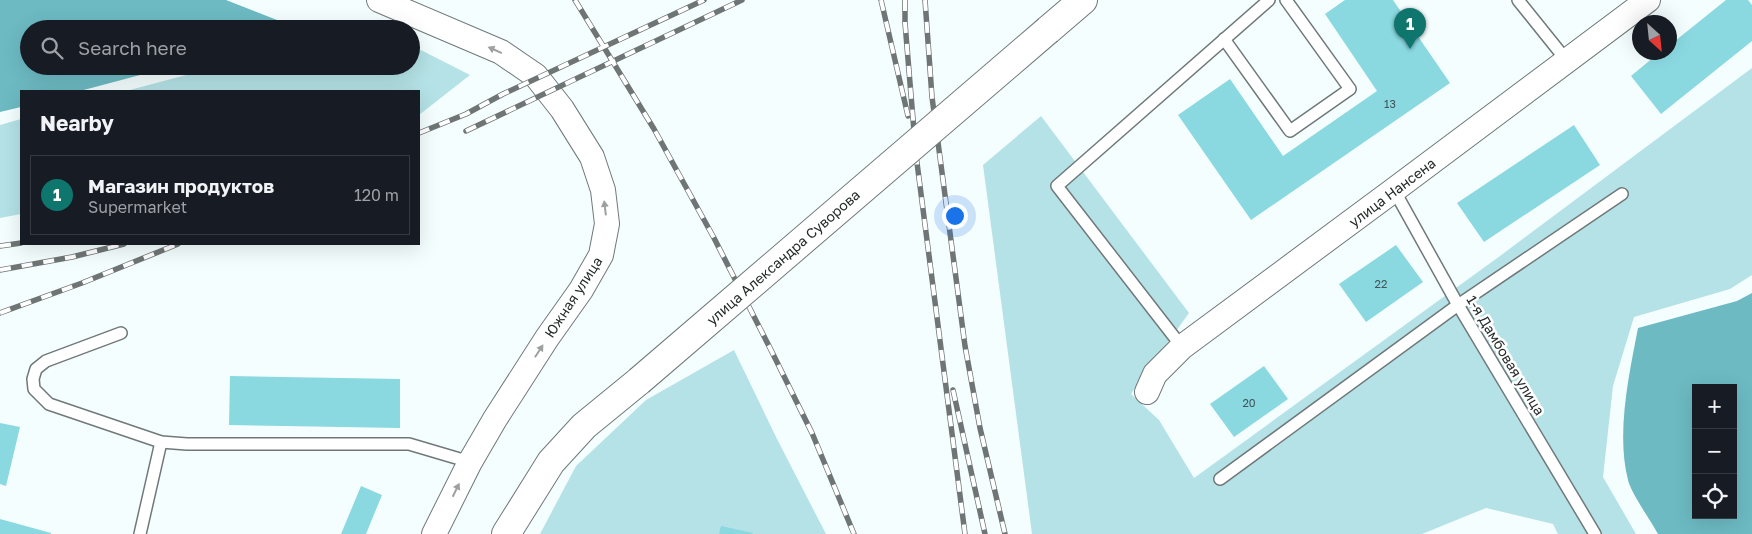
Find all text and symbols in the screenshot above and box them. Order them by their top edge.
pin: 1 [1394,8,1426,49]
north arrow [1632,15,1677,60]
search box [20,20,420,75]
icon: search [38,34,66,62]
text: Search here [78,36,187,59]
one-way arrow [488,45,502,53]
house number: 13 [1384,97,1396,110]
text: Nearby [40,110,114,136]
street label: улица Нансена [1345,154,1439,230]
text: Магазин продуктов [88,174,274,197]
text: 1 [53,185,61,205]
text: 120 m [354,185,399,205]
street label: улица Александра Суворова [703,186,863,328]
text: Supermarket [88,197,187,217]
one-way arrow [601,199,609,215]
your location [942,203,968,229]
street label: Южная улица [540,253,606,341]
house number: 22 [1375,277,1387,290]
street label: 1-я Дамбовая улица [1463,292,1549,418]
one-way arrow [534,344,543,357]
map controls [1692,384,1737,519]
button: + [1692,384,1737,429]
house number: 20 [1242,396,1256,409]
button: − [1692,429,1737,474]
button: locate [1692,474,1737,519]
one-way arrow [452,483,460,497]

